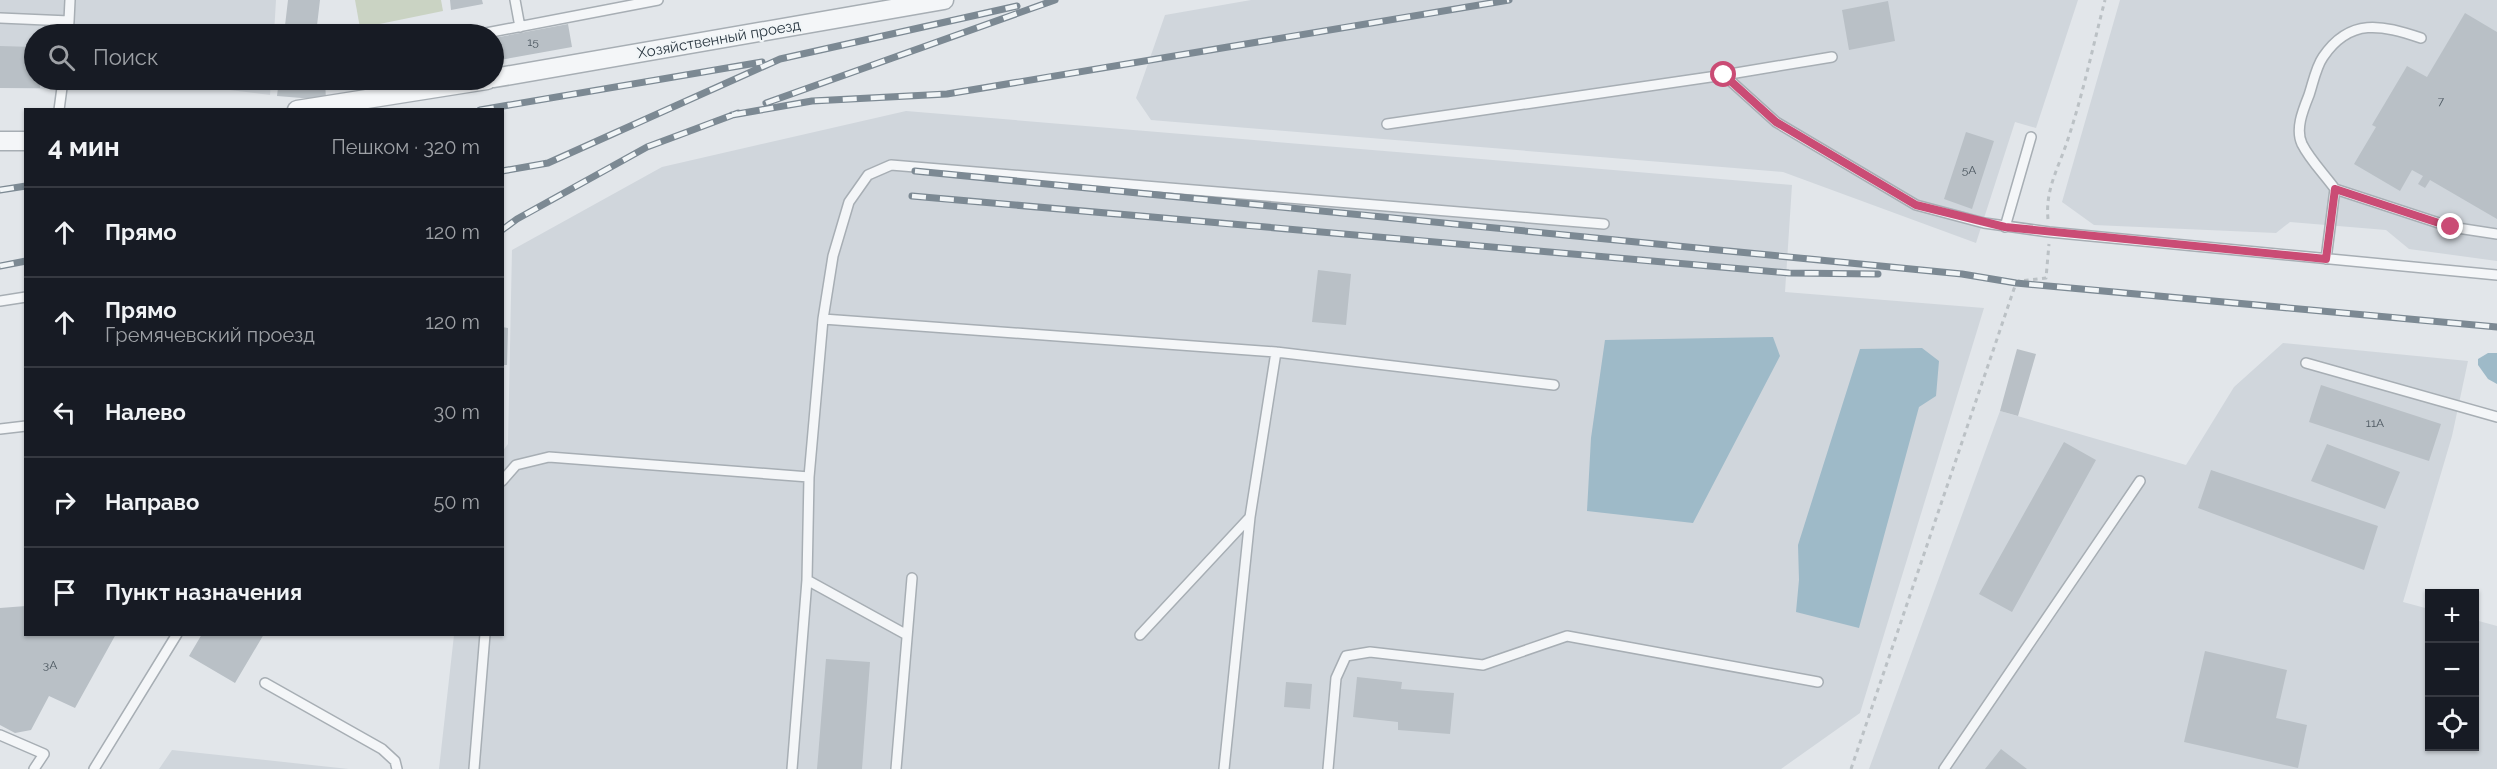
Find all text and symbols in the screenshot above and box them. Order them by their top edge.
street label: Хозяйственный проезд [636,16,802,62]
search box [24,24,504,90]
house number: 15 [527,35,539,49]
icon: search [45,41,78,74]
text: Поиск [93,44,158,70]
route start [1710,61,1736,87]
house number: 7 [2438,94,2445,108]
text: 4 мин [48,132,120,162]
text: Пешком · 320 m [331,135,480,159]
house number: 5А [1962,163,1976,177]
route end [2437,213,2463,239]
icon: ahead [48,216,81,249]
text: Прямо [105,219,177,245]
text: 120 m [425,220,480,244]
text: Прямо [105,297,177,323]
icon: ahead [48,306,81,339]
text: 120 m [425,310,480,334]
text: Гремячевский проезд [105,323,315,347]
icon: left [48,396,81,429]
text: Налево [105,399,186,425]
text: 30 m [434,400,480,424]
house number: 11А [2366,416,2384,430]
icon: right [48,486,81,519]
text: Направо [105,489,199,515]
text: 50 m [433,490,480,514]
icon: arrive [48,576,81,609]
text: Пункт назначения [105,579,302,605]
map controls [2425,589,2479,751]
button: + [2425,589,2479,643]
button: − [2425,643,2479,697]
house number: 3А [43,658,57,672]
button: locate [2425,697,2479,751]

